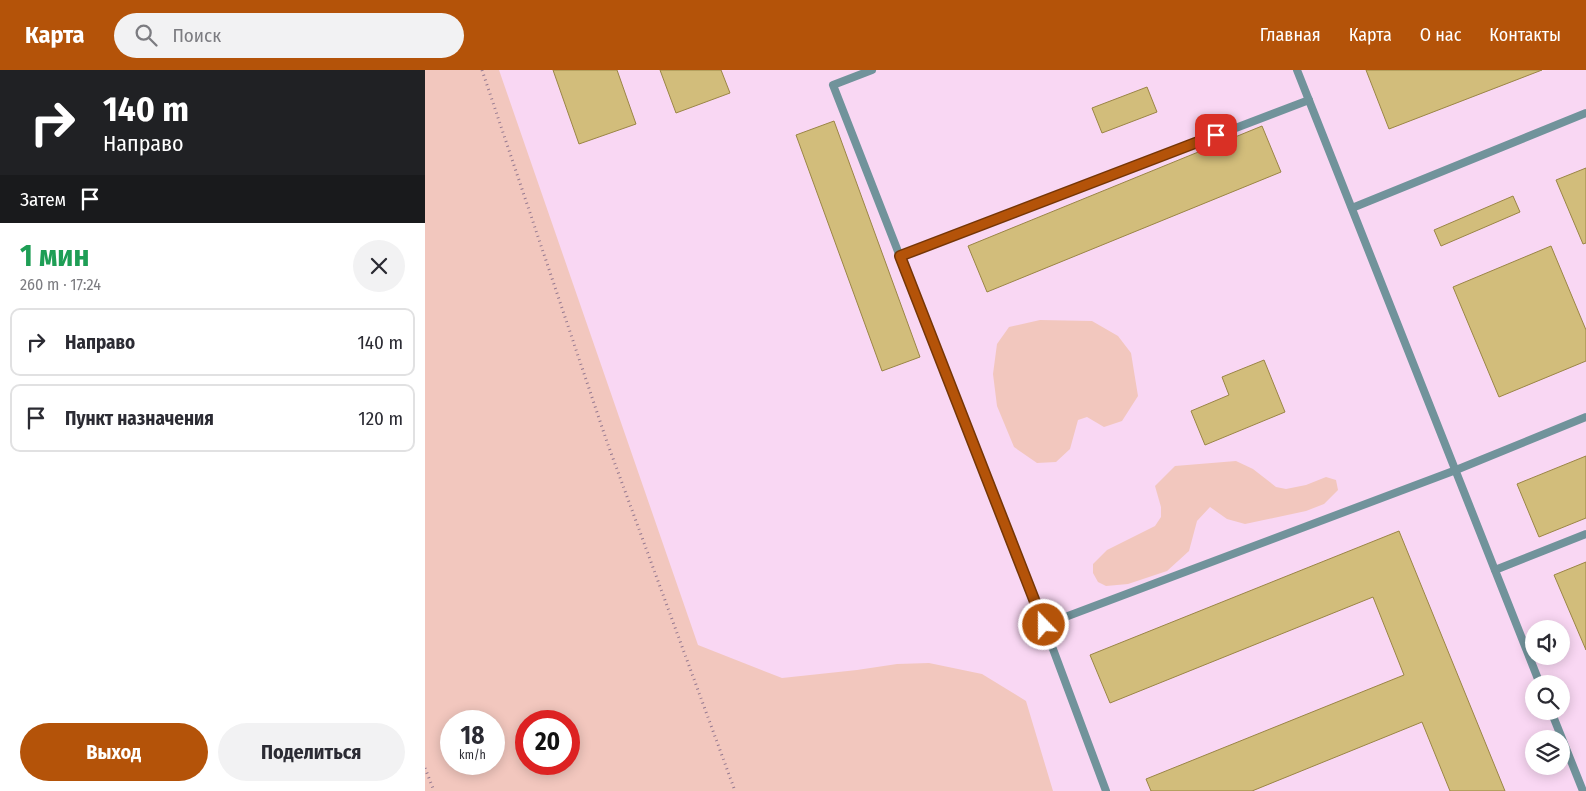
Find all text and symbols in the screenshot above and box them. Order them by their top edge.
search box [114,13,464,58]
text: Карта [25,21,84,49]
icon: search [132,21,160,49]
text: Поиск [172,24,221,47]
text: Главная [1260,24,1321,46]
text: Карта [1349,24,1392,46]
text: О нас [1420,24,1461,46]
text: Контакты [1489,24,1561,46]
text: 140 m [103,88,189,130]
icon: right [20,90,85,155]
pin [1195,114,1237,156]
icon: arrive [1202,121,1230,149]
text: Направо [103,130,184,157]
icon: arrive [76,185,104,213]
text: Затем [20,188,66,211]
text: 1 мин [20,238,89,274]
button: close [353,240,405,292]
text: 260 m · 17:24 [20,275,101,294]
icon: right [22,328,50,356]
text: Направо [65,331,135,354]
text: 140 m [357,331,403,354]
icon: arrive [22,404,50,432]
text: Пункт назначения [65,407,214,430]
text: 120 m [358,407,403,430]
position arrow [1017,598,1069,650]
map controls [1525,620,1570,775]
button: sound [1525,620,1570,665]
button: search [1525,675,1570,720]
speed limit sign: 20 [515,710,580,775]
text: 18 [461,721,484,751]
button: Выход [20,723,208,781]
button: Поделиться [218,723,405,781]
button: layers [1525,730,1570,775]
text: km/h [459,748,486,762]

